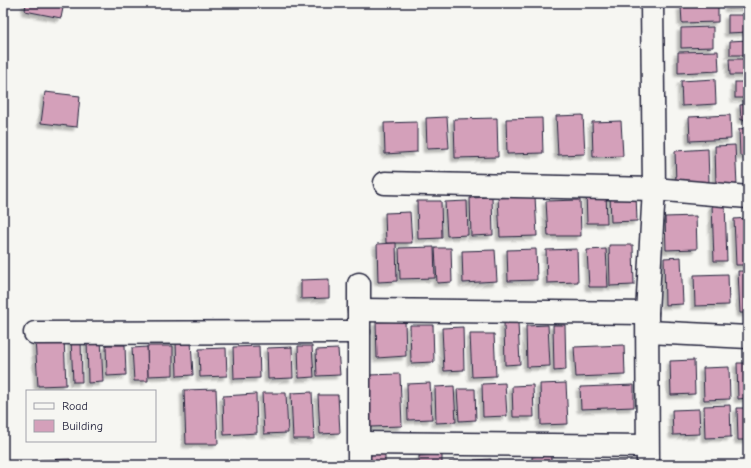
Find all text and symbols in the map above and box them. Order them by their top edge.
legend [26,390,156,442]
text: Road [62,399,88,413]
text: Building [62,419,103,433]

